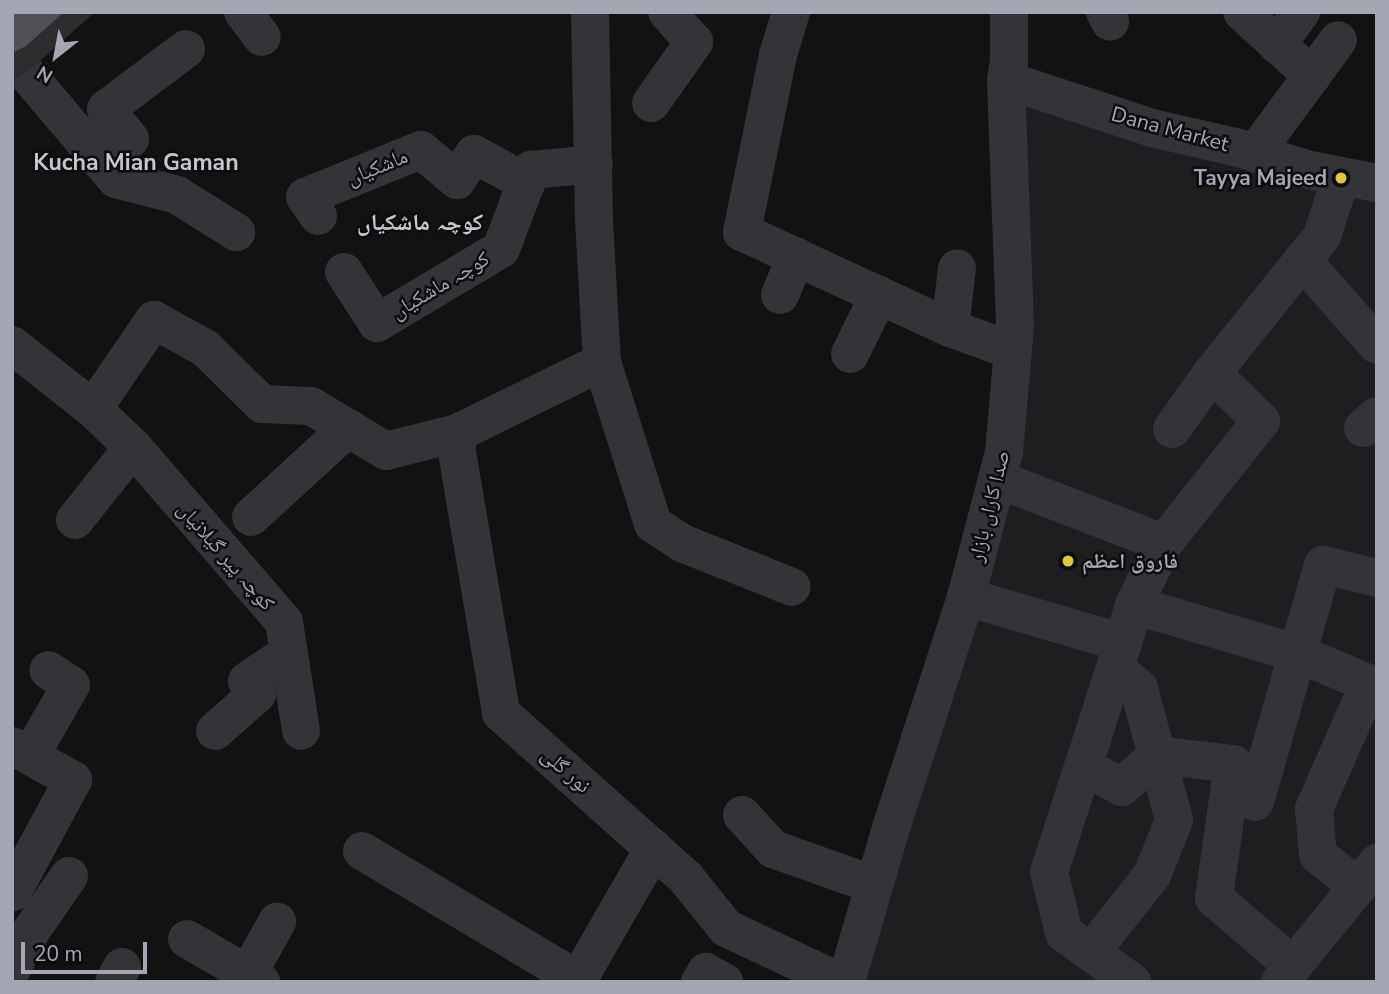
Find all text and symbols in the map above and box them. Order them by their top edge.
north arrow [21,21,91,91]
text: N [32,59,58,89]
street label: Dana Market [1109,101,1231,157]
street label: ماشکیاں [343,143,411,191]
district label: Kucha Mian Gaman [33,149,239,177]
place label: Tayya Majeed [1194,165,1327,191]
marker: Tayya Majeed [1333,170,1349,186]
district label: کوچہ ماشکیاں [357,209,483,237]
street label: کوچہ ماشکیاں [386,246,494,324]
street label: صدا کاراں بازار [963,448,1015,564]
street label: کوچہ پیر گیلانیاں [172,497,280,615]
place label: فاروق اعظم [1082,548,1178,574]
marker: فاروق اعظم [1060,553,1076,569]
street label: نور گلی [536,742,596,798]
scale bar [24,928,150,972]
text: 20 m [34,940,83,968]

